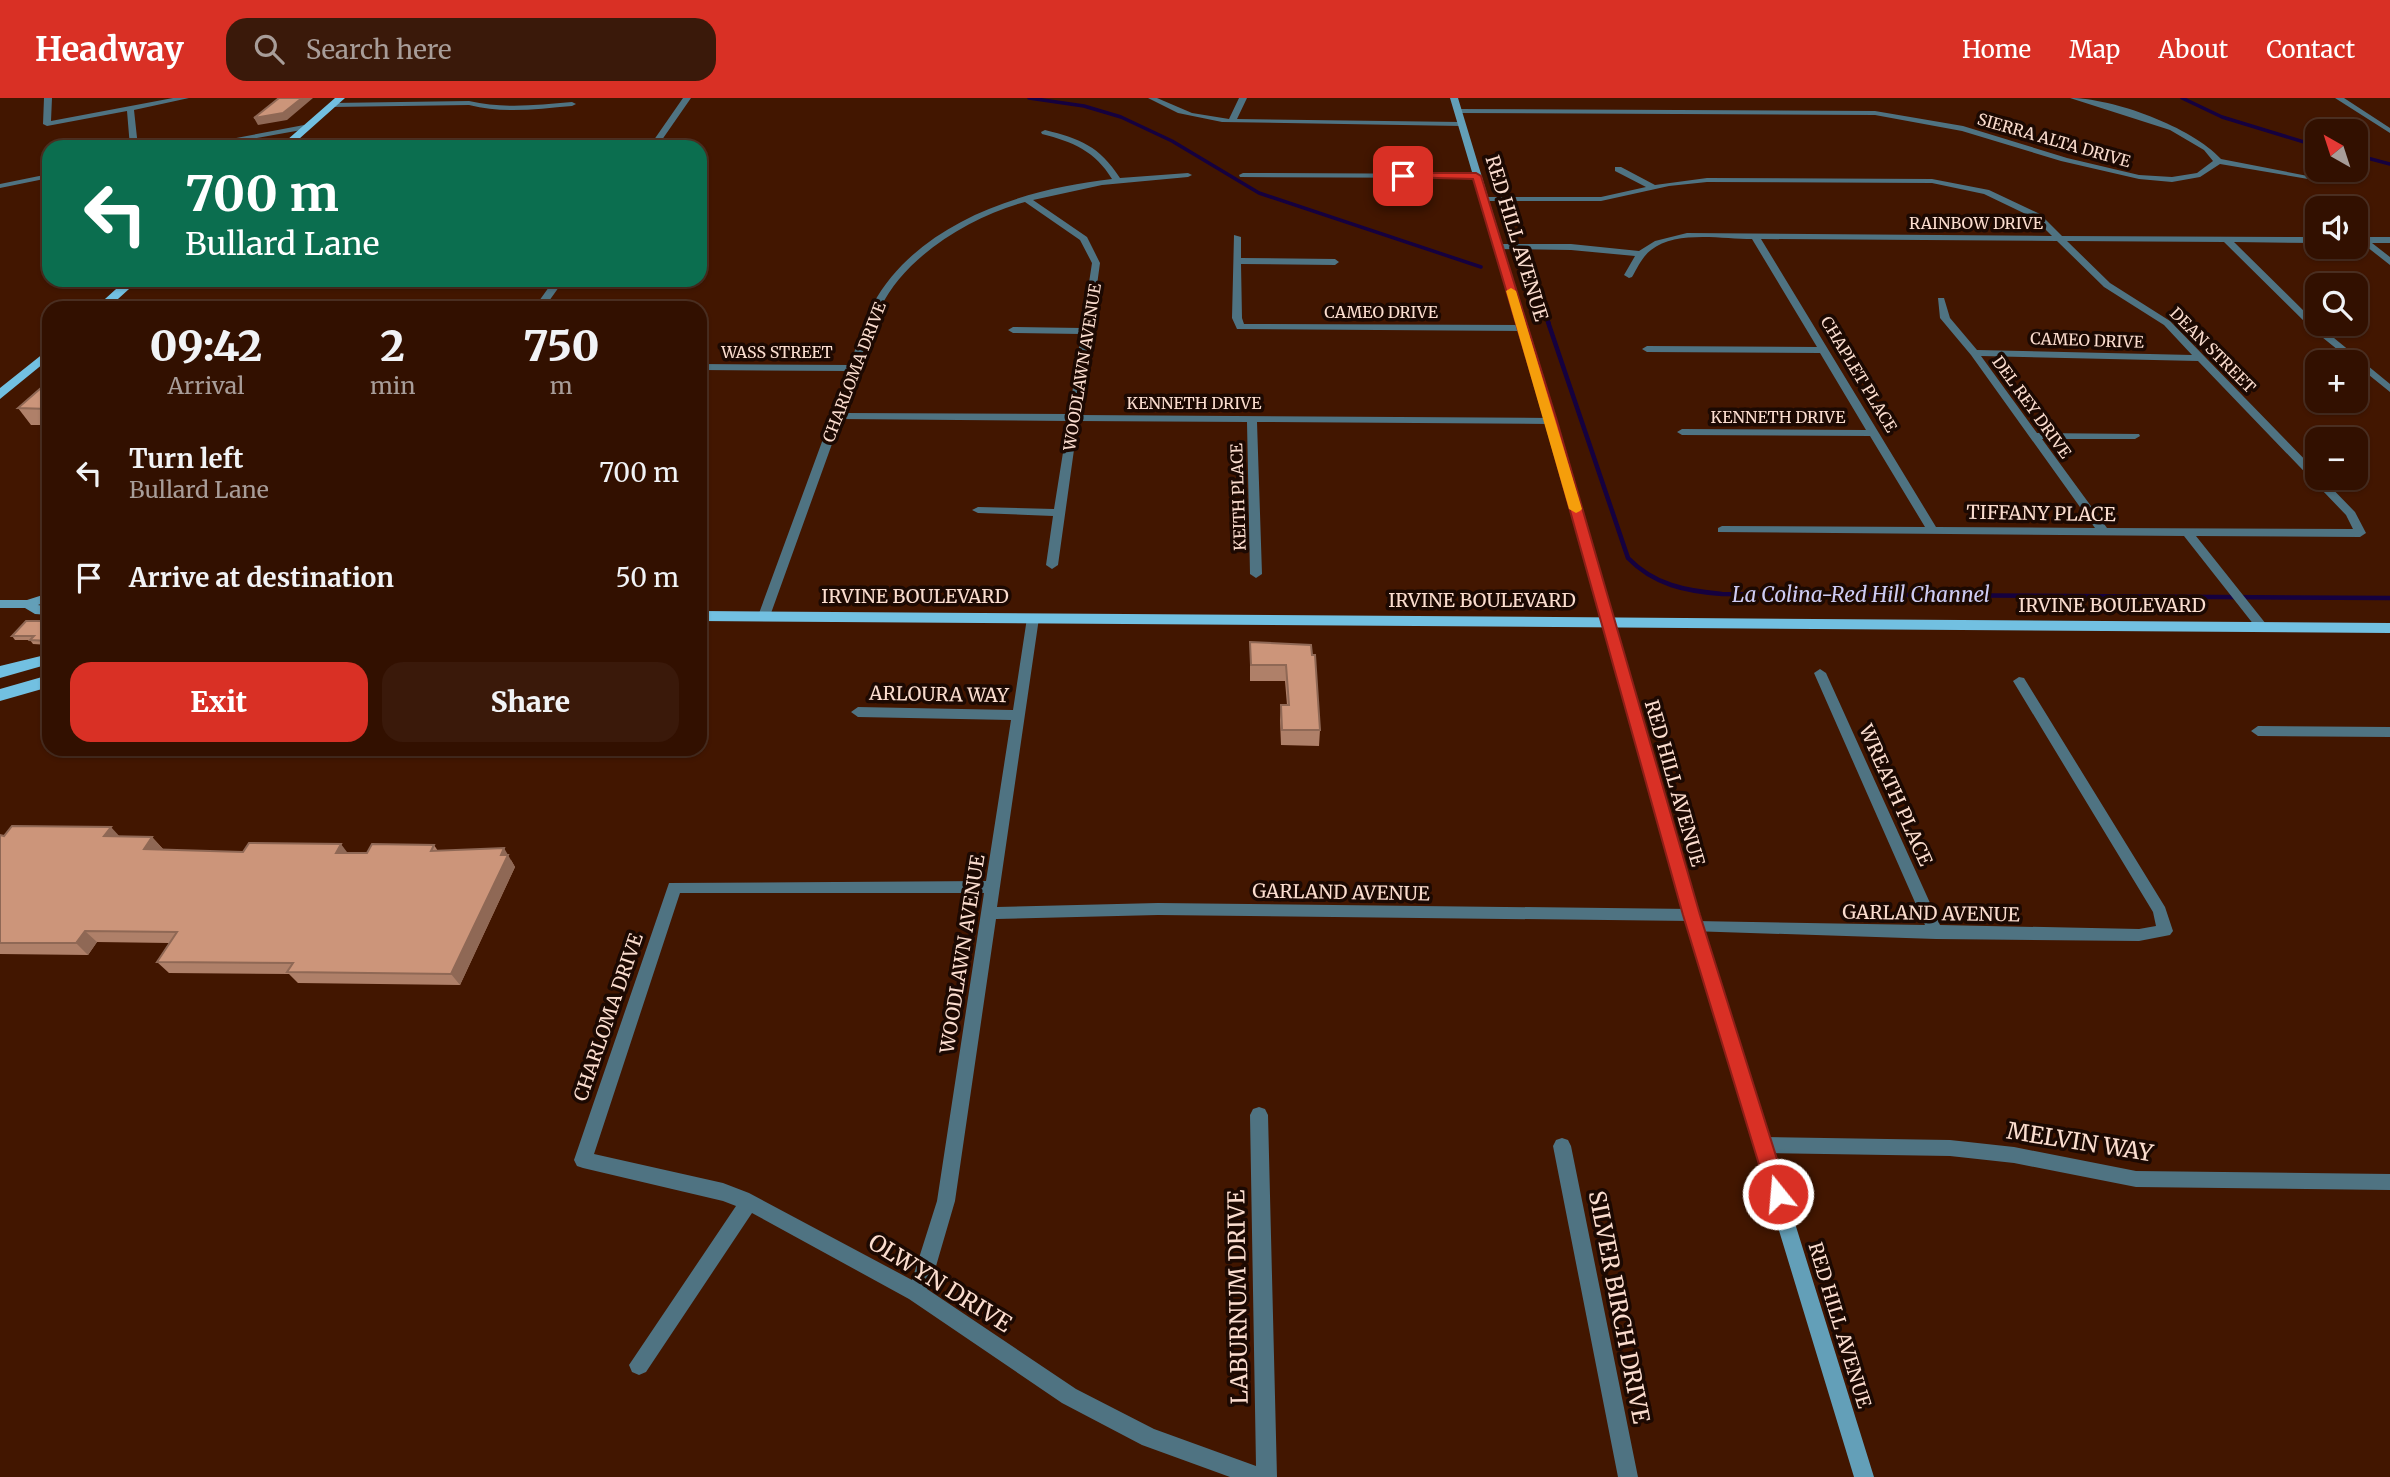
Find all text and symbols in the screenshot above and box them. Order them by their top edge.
search box [226,18,716,81]
text: Headway [35,29,184,70]
icon: search [250,30,288,68]
text: Search here [306,33,452,66]
text: Home [1962,34,2031,65]
text: Map [2069,34,2120,65]
text: About [2158,34,2228,65]
text: Contact [2266,34,2355,65]
street label: SIERRA ALTA DRIVE [1975,109,2134,172]
north arrow [2305,119,2368,182]
map controls [2305,119,2368,490]
pin [1373,146,1433,206]
street label: RED HILL AVENUE [1480,152,1554,324]
icon: arrive [1384,157,1422,195]
text: 700 m [185,163,339,224]
icon: left [70,168,161,259]
button: sound [2305,196,2368,259]
street label: RAINBOW DRIVE [1909,213,2044,233]
text: Bullard Lane [185,224,380,264]
button: search [2305,273,2368,336]
street label: WOODLAWN AVENUE [1059,281,1105,453]
street label: CHARLOMA DRIVE [818,298,890,445]
street label: CAMEO DRIVE [1324,302,1439,322]
street label: DEAN STREET [2166,303,2260,397]
street label: CHAPLET PLACE [1817,313,1902,436]
text: 09:42 [150,320,262,372]
text: 2 [380,320,405,372]
text: 750 [523,320,599,372]
street label: CAMEO DRIVE [2030,328,2145,352]
street label: WASS STREET [720,342,833,362]
button: + [2305,350,2368,413]
street label: DEL REY DRIVE [1988,352,2076,463]
text: Arrival [168,371,244,400]
text: min [370,371,415,400]
text: m [550,371,573,400]
street label: KENNETH DRIVE [1127,393,1262,413]
street label: KENNETH DRIVE [1711,407,1846,427]
button: − [2305,427,2368,490]
text: Turn left [129,442,243,475]
street label: KEITH PLACE [1226,442,1250,551]
icon: left [70,454,108,492]
text: 700 m [599,456,679,489]
text: Bullard Lane [129,475,269,504]
street label: TIFFANY PLACE [1966,500,2116,526]
icon: arrive [70,559,108,597]
text: Arrive at destination [129,561,394,594]
text: 50 m [615,561,679,594]
water label: La Colina-Red Hill Channel [1732,581,1990,608]
street label: IRVINE BOULEVARD [821,584,1009,608]
street label: IRVINE BOULEVARD [1388,588,1576,612]
street label: IRVINE BOULEVARD [2018,593,2206,617]
button: Exit [70,662,368,742]
button: Share [382,662,679,742]
street label: ARLOURA WAY [868,681,1010,707]
street label: RED HILL AVENUE [1640,697,1710,869]
street label: WREATH PLACE [1854,720,1938,869]
street label: WOODLAWN AVENUE [934,853,990,1056]
street label: GARLAND AVENUE [1252,878,1430,906]
street label: GARLAND AVENUE [1842,899,2020,927]
street label: CHARLOMA DRIVE [568,930,648,1104]
street label: MELVIN WAY [2005,1116,2156,1168]
position arrow [1741,1157,1815,1231]
street label: SILVER BIRCH DRIVE [1583,1188,1656,1426]
street label: LABURNUM DRIVE [1221,1189,1254,1405]
street label: OLWYN DRIVE [863,1227,1018,1338]
street label: RED HILL AVENUE [1803,1239,1877,1411]

